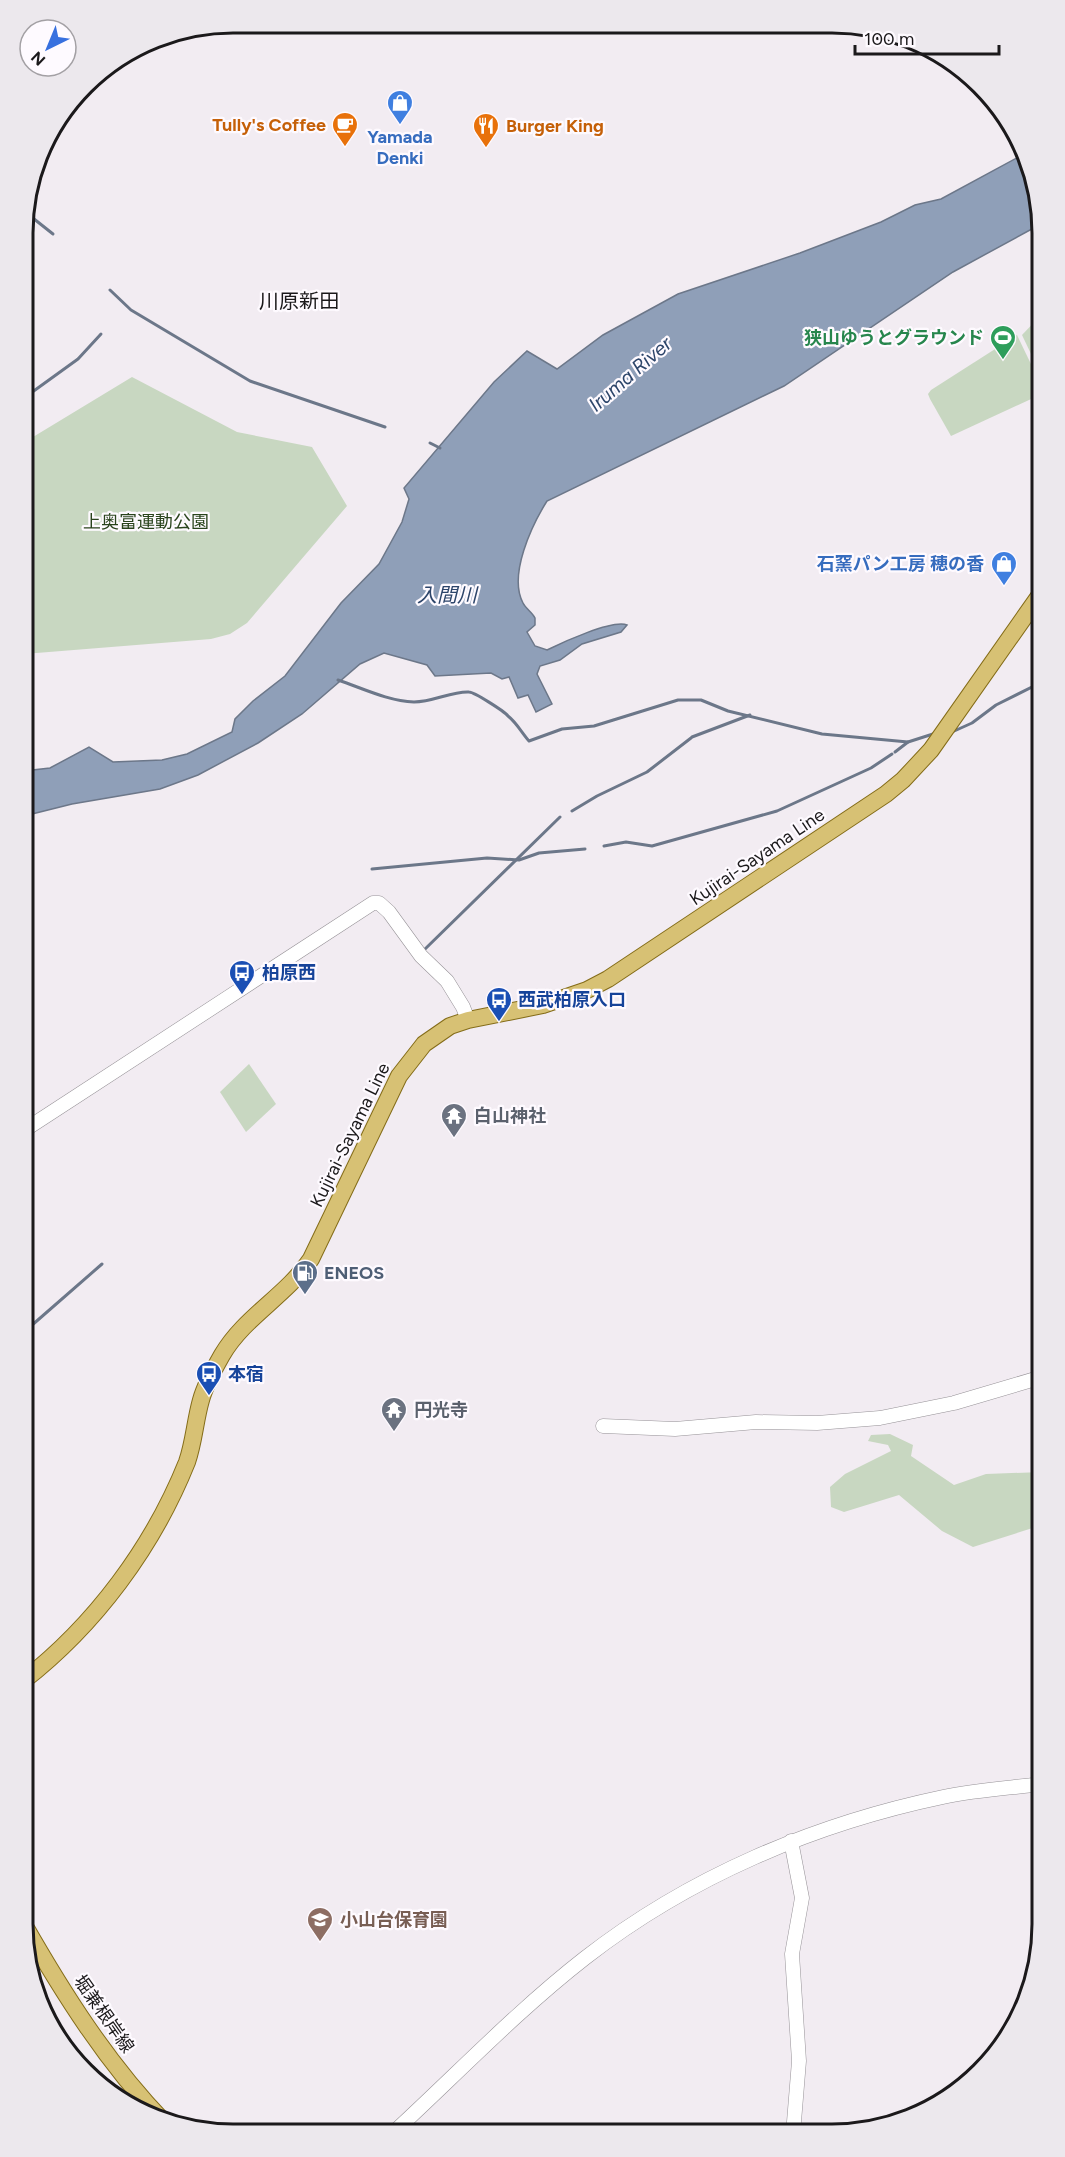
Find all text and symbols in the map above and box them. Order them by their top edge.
north arrow [18,18,78,78]
scale bar [855,18,999,56]
text: 100 m [864,28,914,50]
text: N [27,47,49,70]
shop icon: Yamada Denki [385,88,415,126]
cafe icon: Tully's Coffee [330,110,360,148]
restaurant icon: Burger King [471,111,501,149]
place label: Tully's Coffee [212,114,326,136]
place label: Burger King [506,115,604,137]
place label: Yamada Denki [367,126,433,169]
district label: 川原新田 [259,289,339,313]
sports icon: 狭山ゆうとグラウンド [988,323,1018,361]
place label: 狭山ゆうとグラウンド [804,327,984,349]
water label: Iruma River [584,331,677,417]
park label: 上奥富運動公園 [83,511,209,533]
shop icon: 石窯パン工房 穂の香 [989,549,1019,587]
place label: 石窯パン工房 穂の香 [817,553,984,575]
water label: 入間川 [417,583,479,607]
street label: Kujirai-Sayama Line [685,804,829,910]
bus stop icon: 柏原西 [227,958,257,996]
place label: 柏原西 [262,962,316,984]
bus stop icon: 西武柏原入口 [484,985,514,1023]
place label: 西武柏原入口 [518,989,626,1011]
street label: Kujirai-Sayama Line [306,1059,395,1211]
temple icon: 白山神社 [439,1101,469,1139]
place label: 白山神社 [474,1105,546,1127]
fuel station icon: ENEOS [290,1258,320,1296]
place label: ENEOS [324,1262,384,1284]
bus stop icon: 本宿 [194,1359,224,1397]
place label: 本宿 [228,1363,264,1385]
temple icon: 円光寺 [379,1395,409,1433]
place label: 円光寺 [414,1399,468,1421]
school or university icon: 小山台保育園 [305,1905,335,1943]
place label: 小山台保育園 [340,1909,448,1931]
street label: 堀兼根岸線 [69,1971,139,2057]

